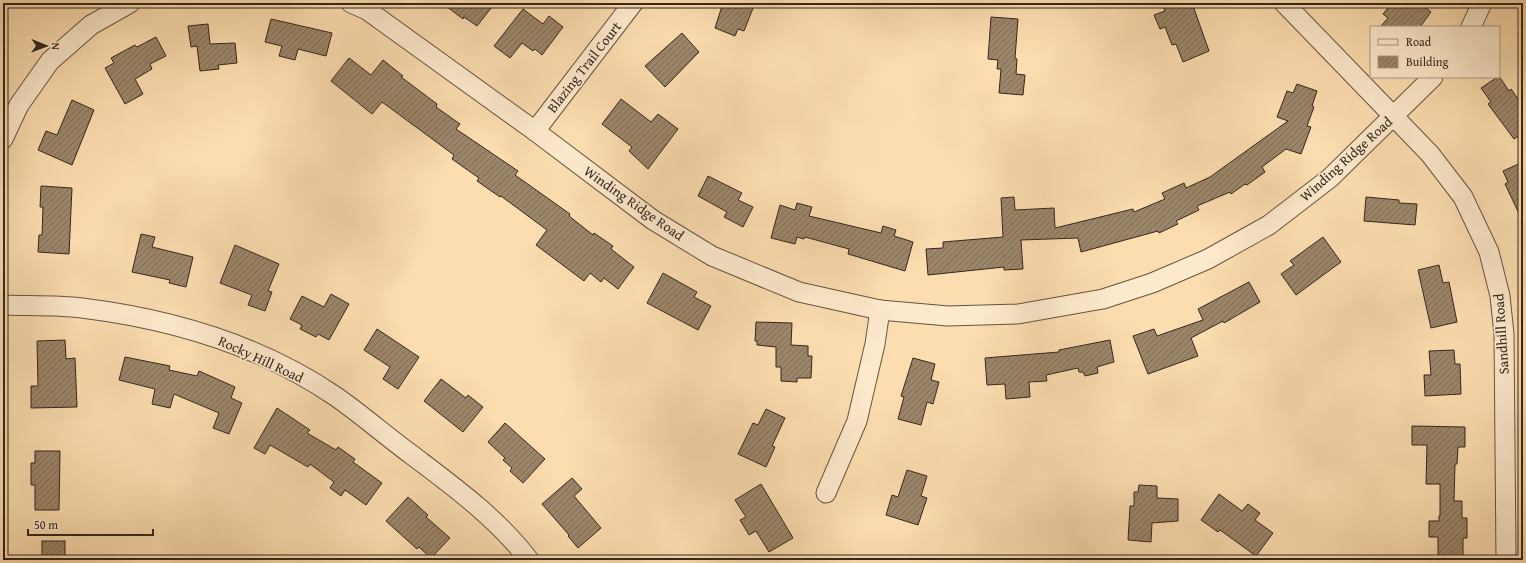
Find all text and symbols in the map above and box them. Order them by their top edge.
street label: Blazing Trail Court [542,17,626,117]
north arrow [26,26,66,66]
legend [1370,26,1500,78]
text: Road [1406,33,1432,50]
text: N [48,42,64,51]
text: Building [1406,53,1449,70]
street label: Winding Ridge Road [1295,112,1397,206]
street label: Winding Ridge Road [580,161,689,245]
street label: Sandhill Road [1488,292,1514,375]
street label: Rocky Hill Road [215,331,307,388]
scale bar [28,511,153,537]
text: 50 m [34,516,58,533]

